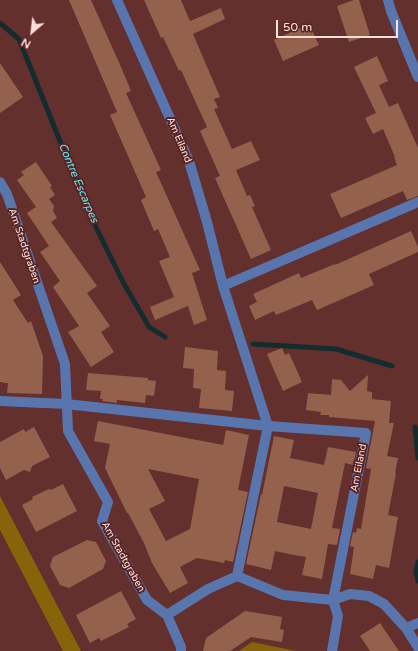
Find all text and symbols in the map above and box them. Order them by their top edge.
north arrow [12,12,52,52]
scale bar [278,12,400,38]
text: 50 m [283,20,312,34]
text: N [19,35,33,51]
street label: Am Eiland [164,115,194,165]
water label: Contre Escarpes [55,141,101,225]
street label: Am Stadtgraben [6,207,42,285]
street label: Am Eiland [348,443,370,493]
street label: Am Stadtgraben [99,520,147,594]

